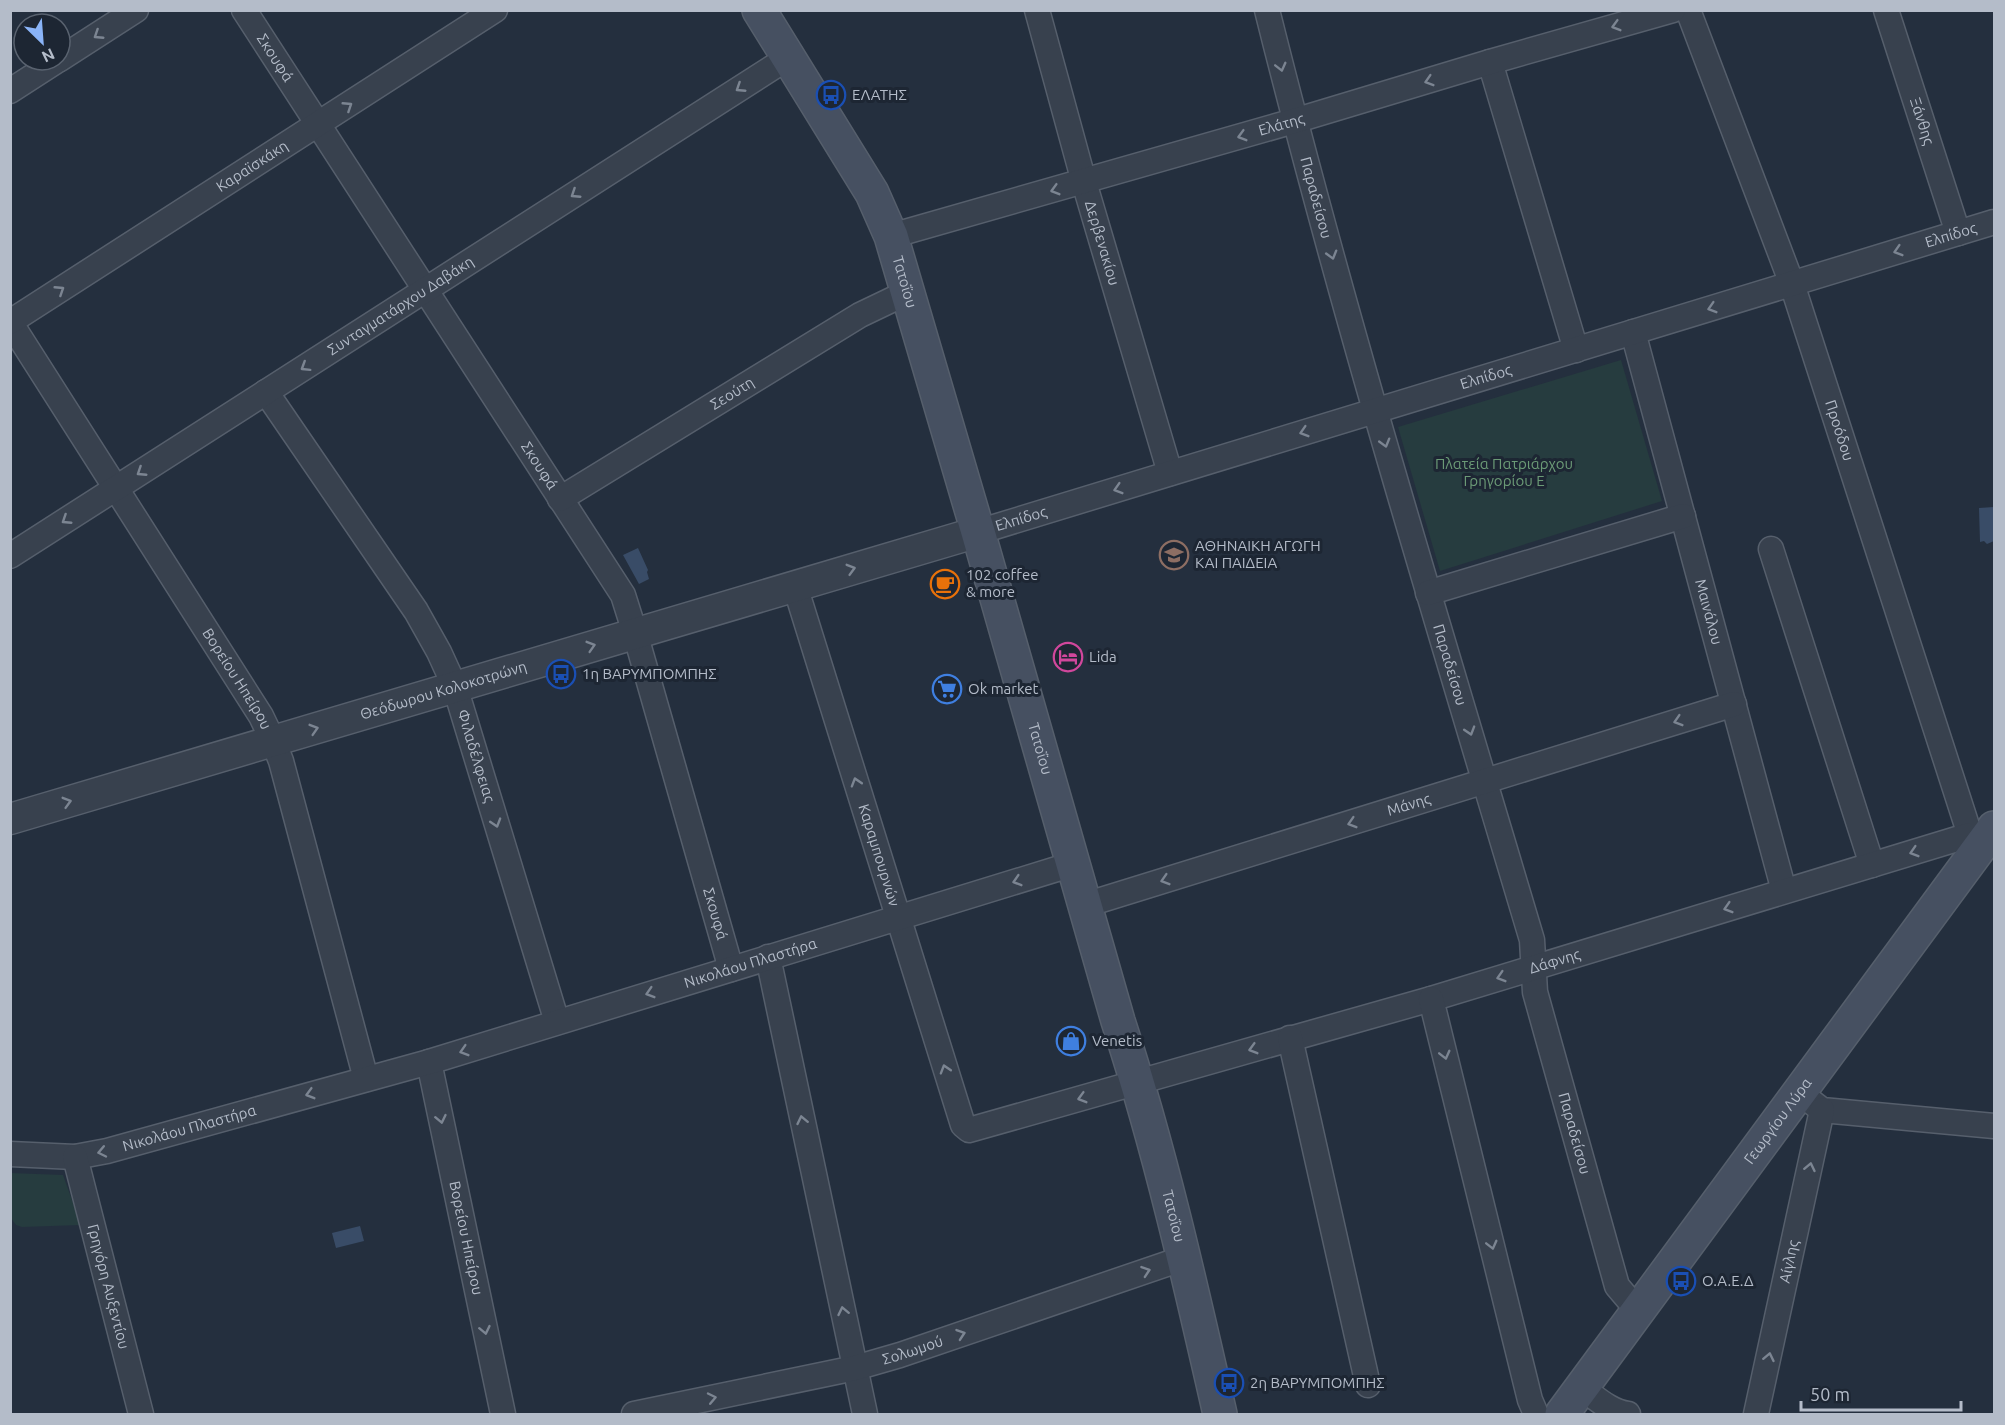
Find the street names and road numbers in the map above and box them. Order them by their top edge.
street label: Σκουφά [254,30,297,85]
street label: Ξάνθης [1907,95,1938,147]
street label: Ελάτης [1256,109,1306,139]
street label: Καραϊσκάκη [213,136,291,195]
street label: Παραδείσου [1297,155,1336,240]
street label: Δερβενακίου [1082,198,1123,287]
street label: Ελπίδος [1923,219,1978,251]
street label: Συνταγματάρχου Δαβάκη [324,252,477,358]
street label: Τατοΐου [889,254,921,310]
street label: Ελπίδος [1458,361,1514,392]
street label: Σεούτη [707,373,757,413]
street label: Προόδου [1822,398,1858,463]
street label: Σκουφά [518,438,561,493]
street label: Ελπίδος [993,503,1049,534]
street label: Μαινάλου [1692,577,1726,647]
street label: Παραδείσου [1430,622,1470,707]
street label: Βορείου Ηπείρου [199,625,275,732]
street label: Θεόδωρου Κολοκοτρώνη [358,657,528,723]
street label: Φιλαδέλφειας [454,707,499,805]
street label: Τατοΐου [1025,721,1056,776]
street label: Μάνης [1385,789,1433,819]
street label: Καραμπουρνών [855,802,903,908]
street label: Σκουφά [700,886,731,942]
street label: Νικολάου Πλαστήρα [682,934,819,991]
street label: Δάφνης [1527,945,1582,977]
street label: Γεωργίου Λύρα [1740,1074,1815,1167]
street label: Παραδείσου [1555,1091,1594,1176]
street label: Νικολάου Πλαστήρα [120,1101,258,1154]
street label: Βορείου Ηπείρου [446,1179,487,1297]
street label: Τατοΐου [1159,1188,1189,1244]
street label: Γρηγόρη Αυξεντίου [85,1222,133,1351]
street label: Αίγλης [1776,1238,1802,1285]
street label: Σολωμού [880,1332,945,1368]

